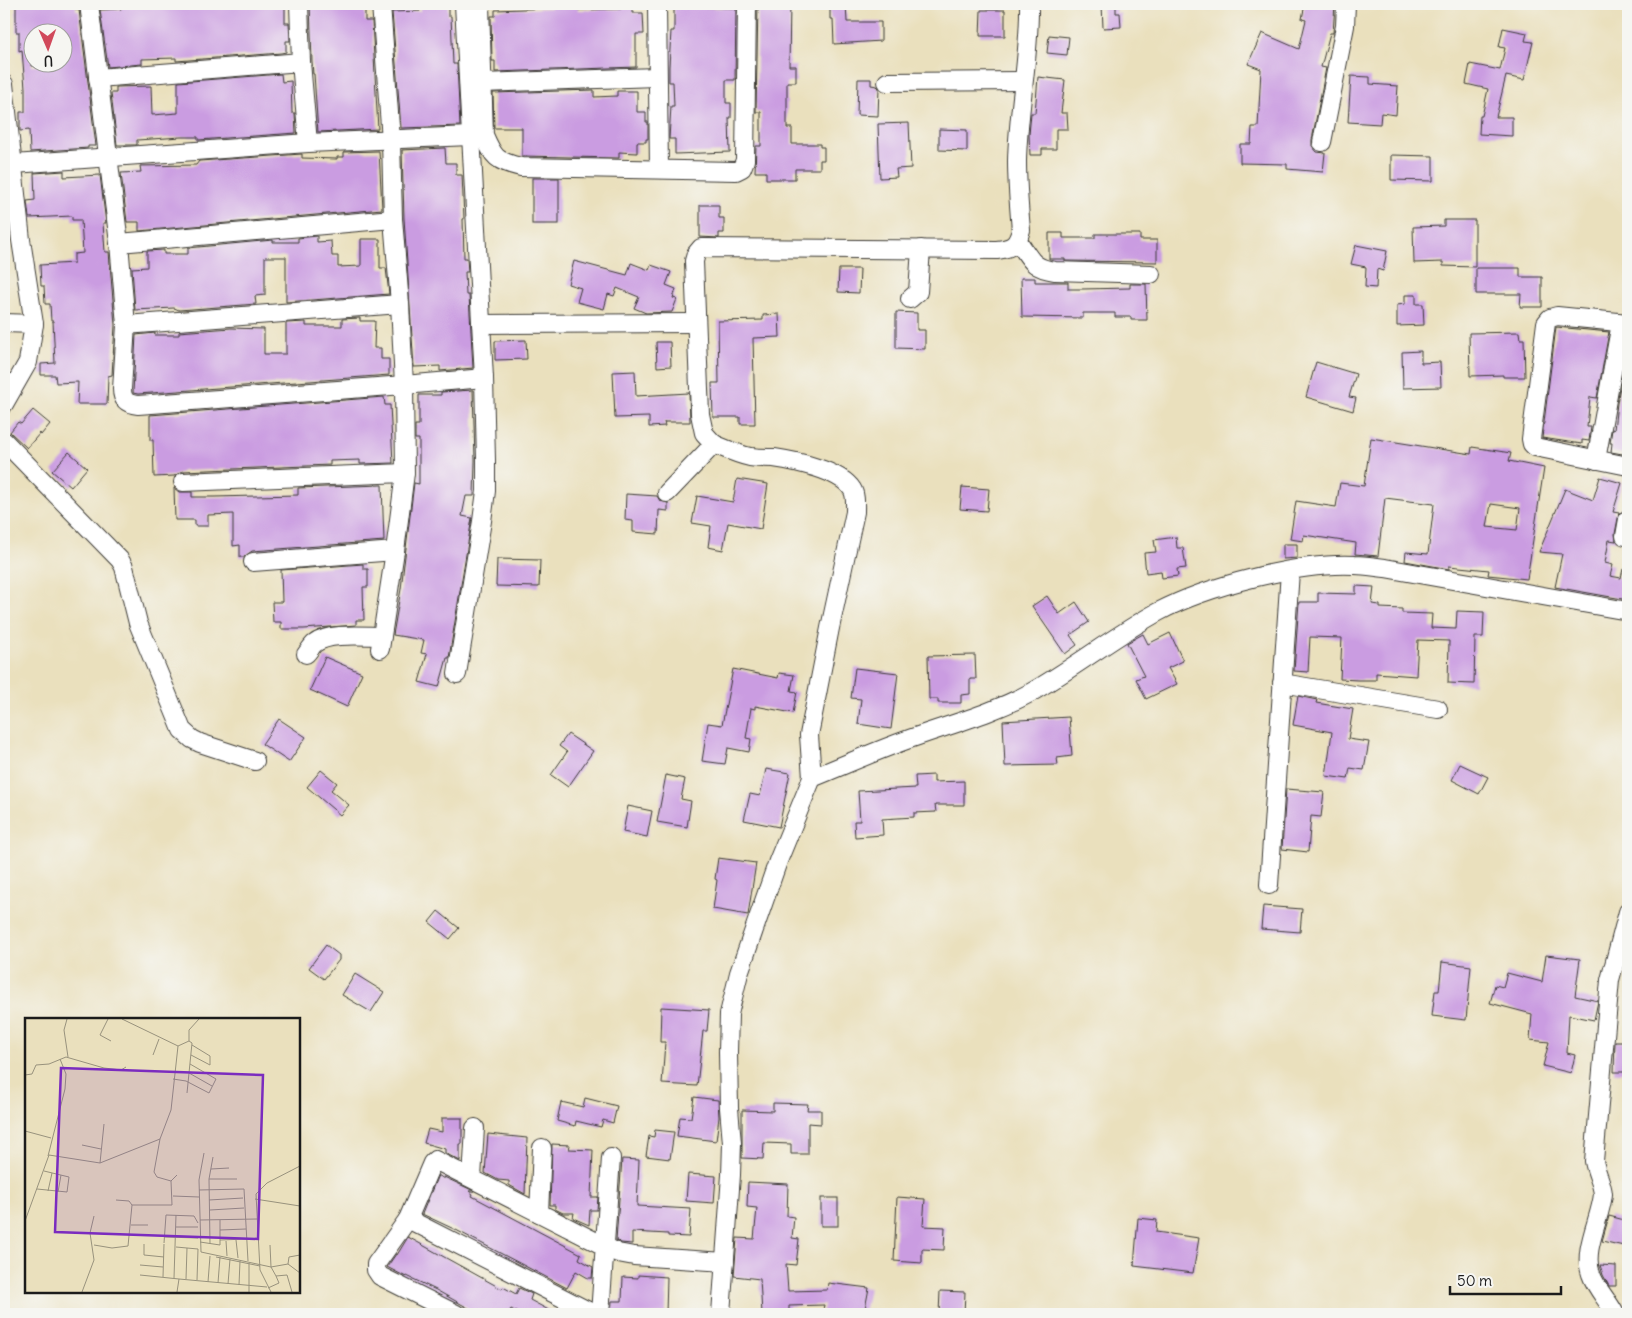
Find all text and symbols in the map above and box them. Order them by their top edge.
north arrow [22,22,72,72]
text: U [43,52,54,70]
inset map [25,1018,300,1293]
scale bar [1450,1263,1561,1295]
text: 50 m [1457,1271,1492,1290]

